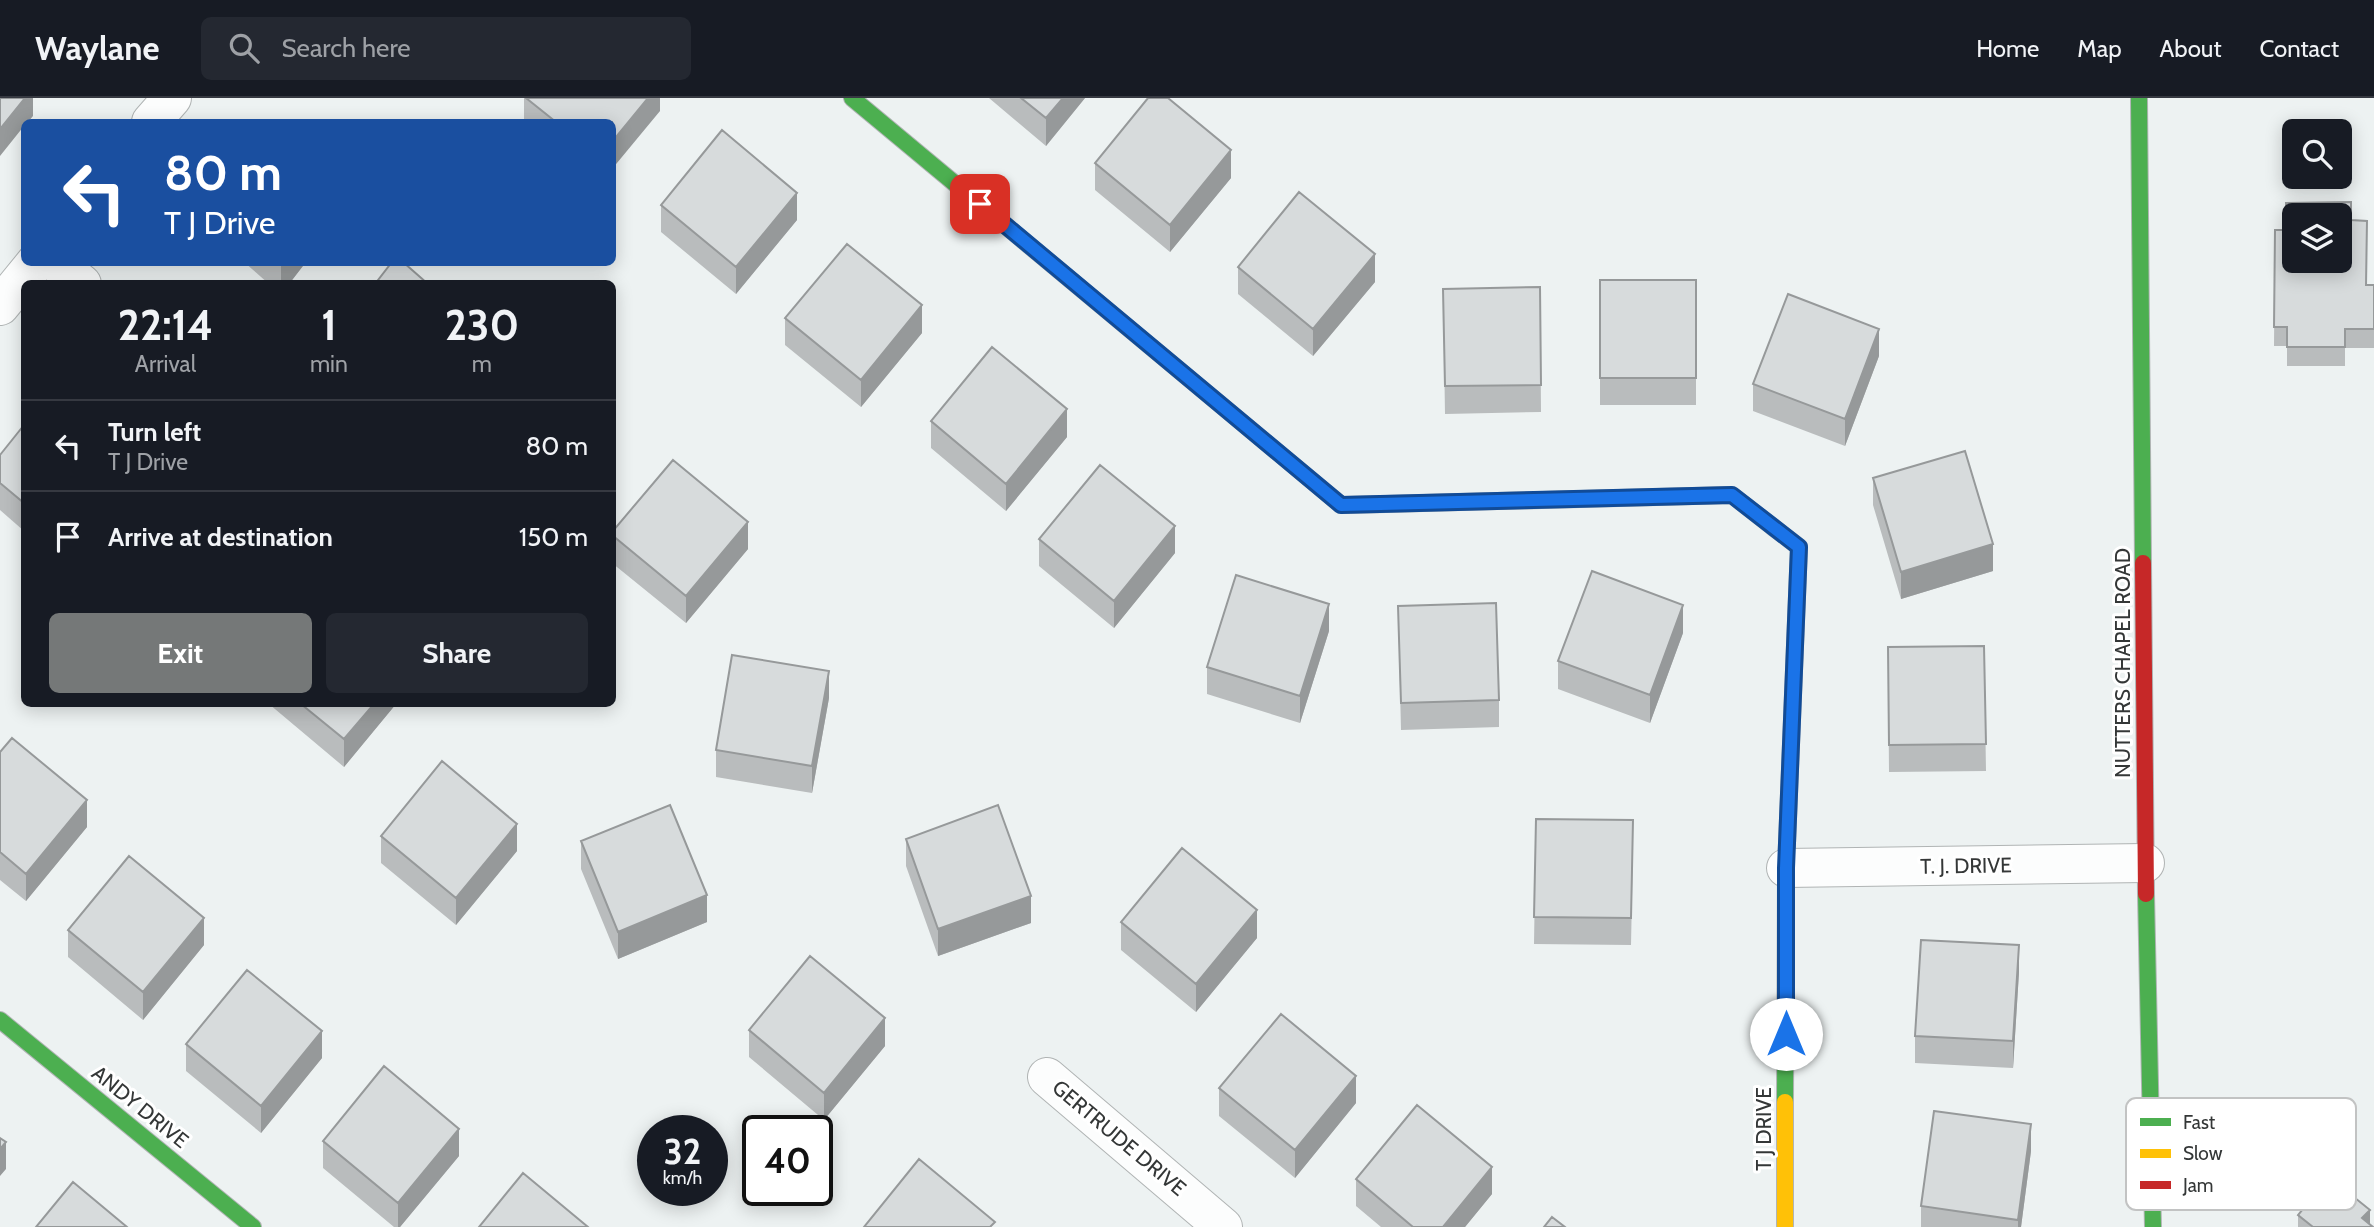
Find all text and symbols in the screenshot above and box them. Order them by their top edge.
search box [201,17,691,80]
text: Waylane [35,28,159,68]
icon: search [225,29,263,67]
text: Search here [281,32,411,64]
text: Home [1976,34,2039,63]
text: Map [2077,34,2122,63]
text: About [2160,34,2222,63]
text: Contact [2260,34,2339,63]
map controls [2282,119,2352,273]
button: search [2282,119,2352,189]
text: 80 m [164,143,282,202]
icon: left [49,147,140,238]
pin [950,174,1010,234]
icon: arrive [961,185,999,223]
text: T J Drive [164,203,275,242]
button: layers [2282,203,2352,273]
text: 22:14 [118,299,213,351]
text: 1 [321,299,337,351]
text: 230 [445,299,519,351]
text: Arrival [135,350,196,378]
text: min [310,350,348,378]
text: m [472,350,492,378]
text: Turn left [108,416,201,448]
icon: left [49,427,87,465]
text: 80 m [525,430,588,462]
text: T J Drive [108,448,188,476]
icon: arrive [49,518,87,556]
text: Arrive at destination [108,521,333,553]
text: 150 m [519,521,588,553]
street label: NUTTERS CHAPEL ROAD [2110,548,2135,778]
button: Exit [49,613,312,693]
button: Share [326,613,588,693]
street label: T. J. DRIVE [1920,852,2012,879]
position arrow [1749,997,1823,1071]
street label: ANDY DRIVE [87,1060,194,1153]
street label: GERTRUDE DRIVE [1047,1075,1191,1201]
street label: T J DRIVE [1751,1087,1776,1171]
legend [2126,1098,2356,1210]
text: Fast [2183,1111,2216,1134]
speed limit sign: 40 [742,1115,833,1206]
text: 32 [664,1130,701,1173]
text: Slow [2183,1142,2223,1165]
text: km/h [663,1167,702,1189]
text: Jam [2182,1174,2213,1197]

